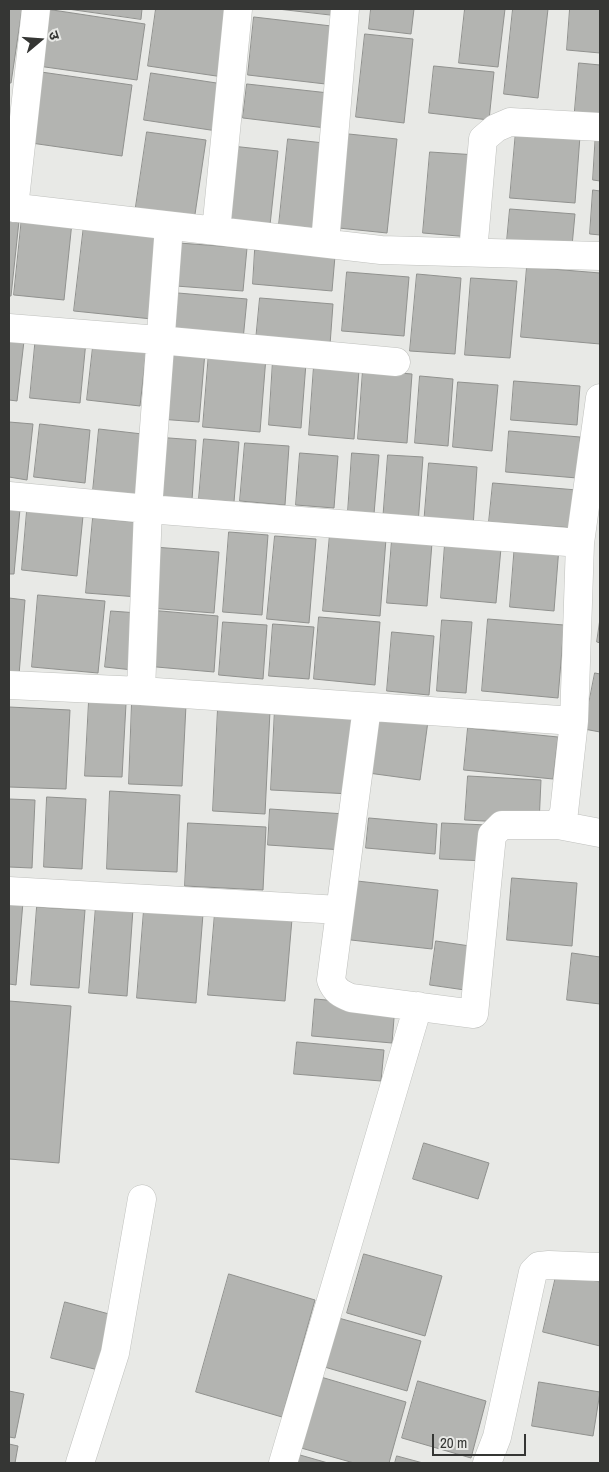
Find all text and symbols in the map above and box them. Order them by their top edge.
north arrow [15,15,65,65]
text: उ [44,29,64,42]
scale bar [434,1424,528,1456]
text: 20 m [440,1432,467,1453]

